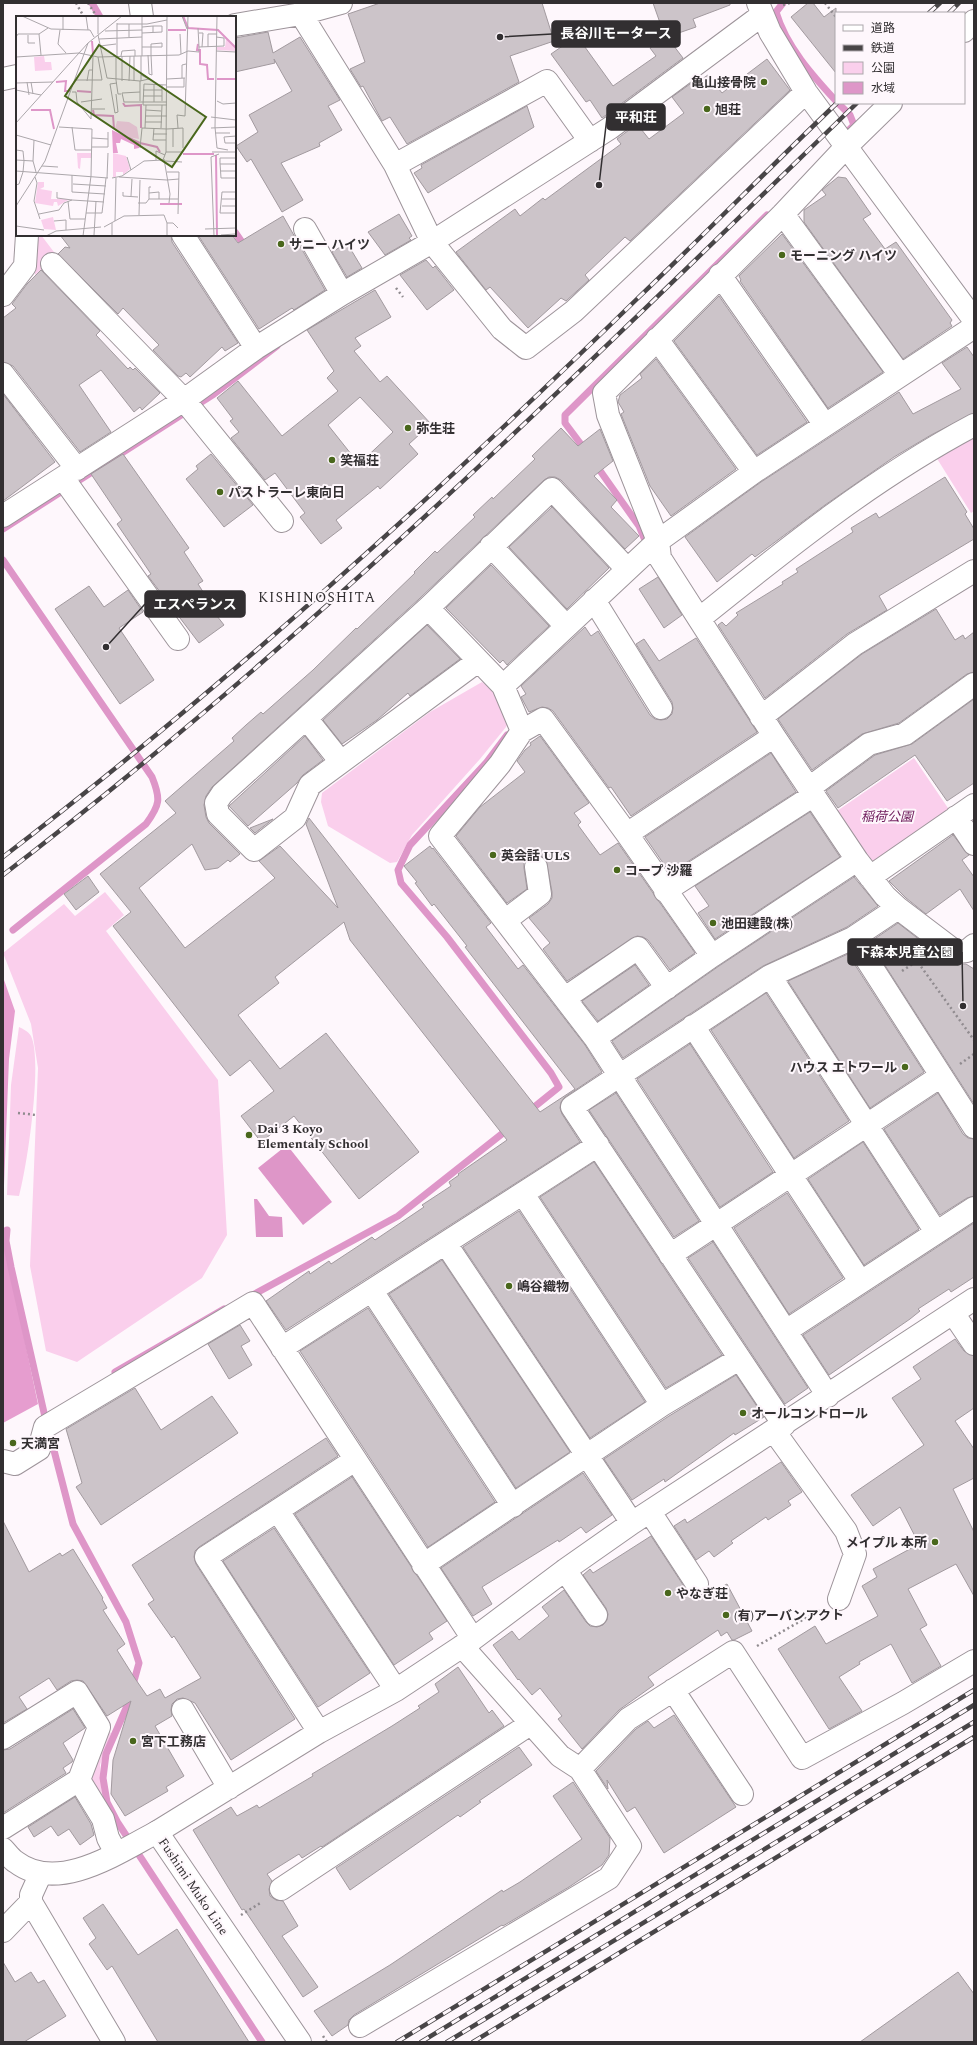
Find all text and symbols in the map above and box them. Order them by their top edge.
legend [835,12,965,104]
inset map [16,16,236,236]
text: 道路 [871,19,895,38]
callout: 長谷川モータース [552,21,680,47]
text: 長谷川モータース [560,23,672,44]
text: 鉄道 [871,39,895,58]
text: 公園 [871,59,895,78]
place label: 亀山接骨院 [691,73,756,93]
marker: 亀山接骨院 [759,77,769,87]
text: 水域 [871,79,895,98]
place label: 旭荘 [715,100,741,120]
callout: 平和荘 [607,104,665,130]
marker: 旭荘 [702,104,712,114]
text: 平和荘 [615,107,657,128]
place label: サニー ハイツ [289,235,370,255]
marker: サニー ハイツ [276,239,286,249]
place label: モーニング ハイツ [790,246,897,266]
marker: モーニング ハイツ [777,250,787,260]
place label: 弥生荘 [416,419,455,439]
marker: 弥生荘 [403,423,413,433]
place label: 笑福荘 [340,451,379,471]
marker: 笑福荘 [327,455,337,465]
place label: パストラーレ東向日 [228,483,345,503]
marker: パストラーレ東向日 [215,487,225,497]
district label: KISHINOSHITA [258,587,376,608]
callout: エスぺランス [145,591,245,617]
text: エスぺランス [153,594,237,615]
park label: 稲荷公園 [861,807,915,827]
place label: 英会話 ULS [501,846,570,866]
marker: 英会話 ULS [488,850,498,860]
place label: コープ 沙羅 [625,861,692,881]
marker: コープ 沙羅 [612,865,622,875]
place label: 池田建設(株) [721,914,793,934]
marker: 池田建設(株) [708,918,718,928]
callout: 下森本児童公園 [848,939,962,965]
text: 下森本児童公園 [856,942,954,963]
place label: ハウス エトワール [790,1058,897,1078]
marker: ハウス エトワール [900,1062,910,1072]
place label: Dai 3 Koyo Elementaly School [257,1119,369,1154]
marker: Dai 3 Koyo Elementaly School [244,1130,254,1140]
place label: 嶋谷織物 [517,1277,569,1297]
marker: 嶋谷織物 [504,1281,514,1291]
place label: オールコントロール [751,1404,868,1424]
marker: オールコントロール [738,1408,748,1418]
place label: 天満宮 [21,1434,60,1454]
marker: 天満宮 [8,1438,18,1448]
place label: メイプル 本所 [846,1533,927,1553]
marker: メイプル 本所 [930,1537,940,1547]
place label: やなぎ荘 [676,1584,728,1604]
marker: やなぎ荘 [663,1588,673,1598]
place label: (有)アーバンアクト [734,1606,844,1626]
marker: (有)アーバンアクト [721,1610,731,1620]
place label: 宮下工務店 [141,1732,206,1752]
marker: 宮下工務店 [128,1736,138,1746]
street label: Fushimi Muko Line [153,1834,233,1939]

